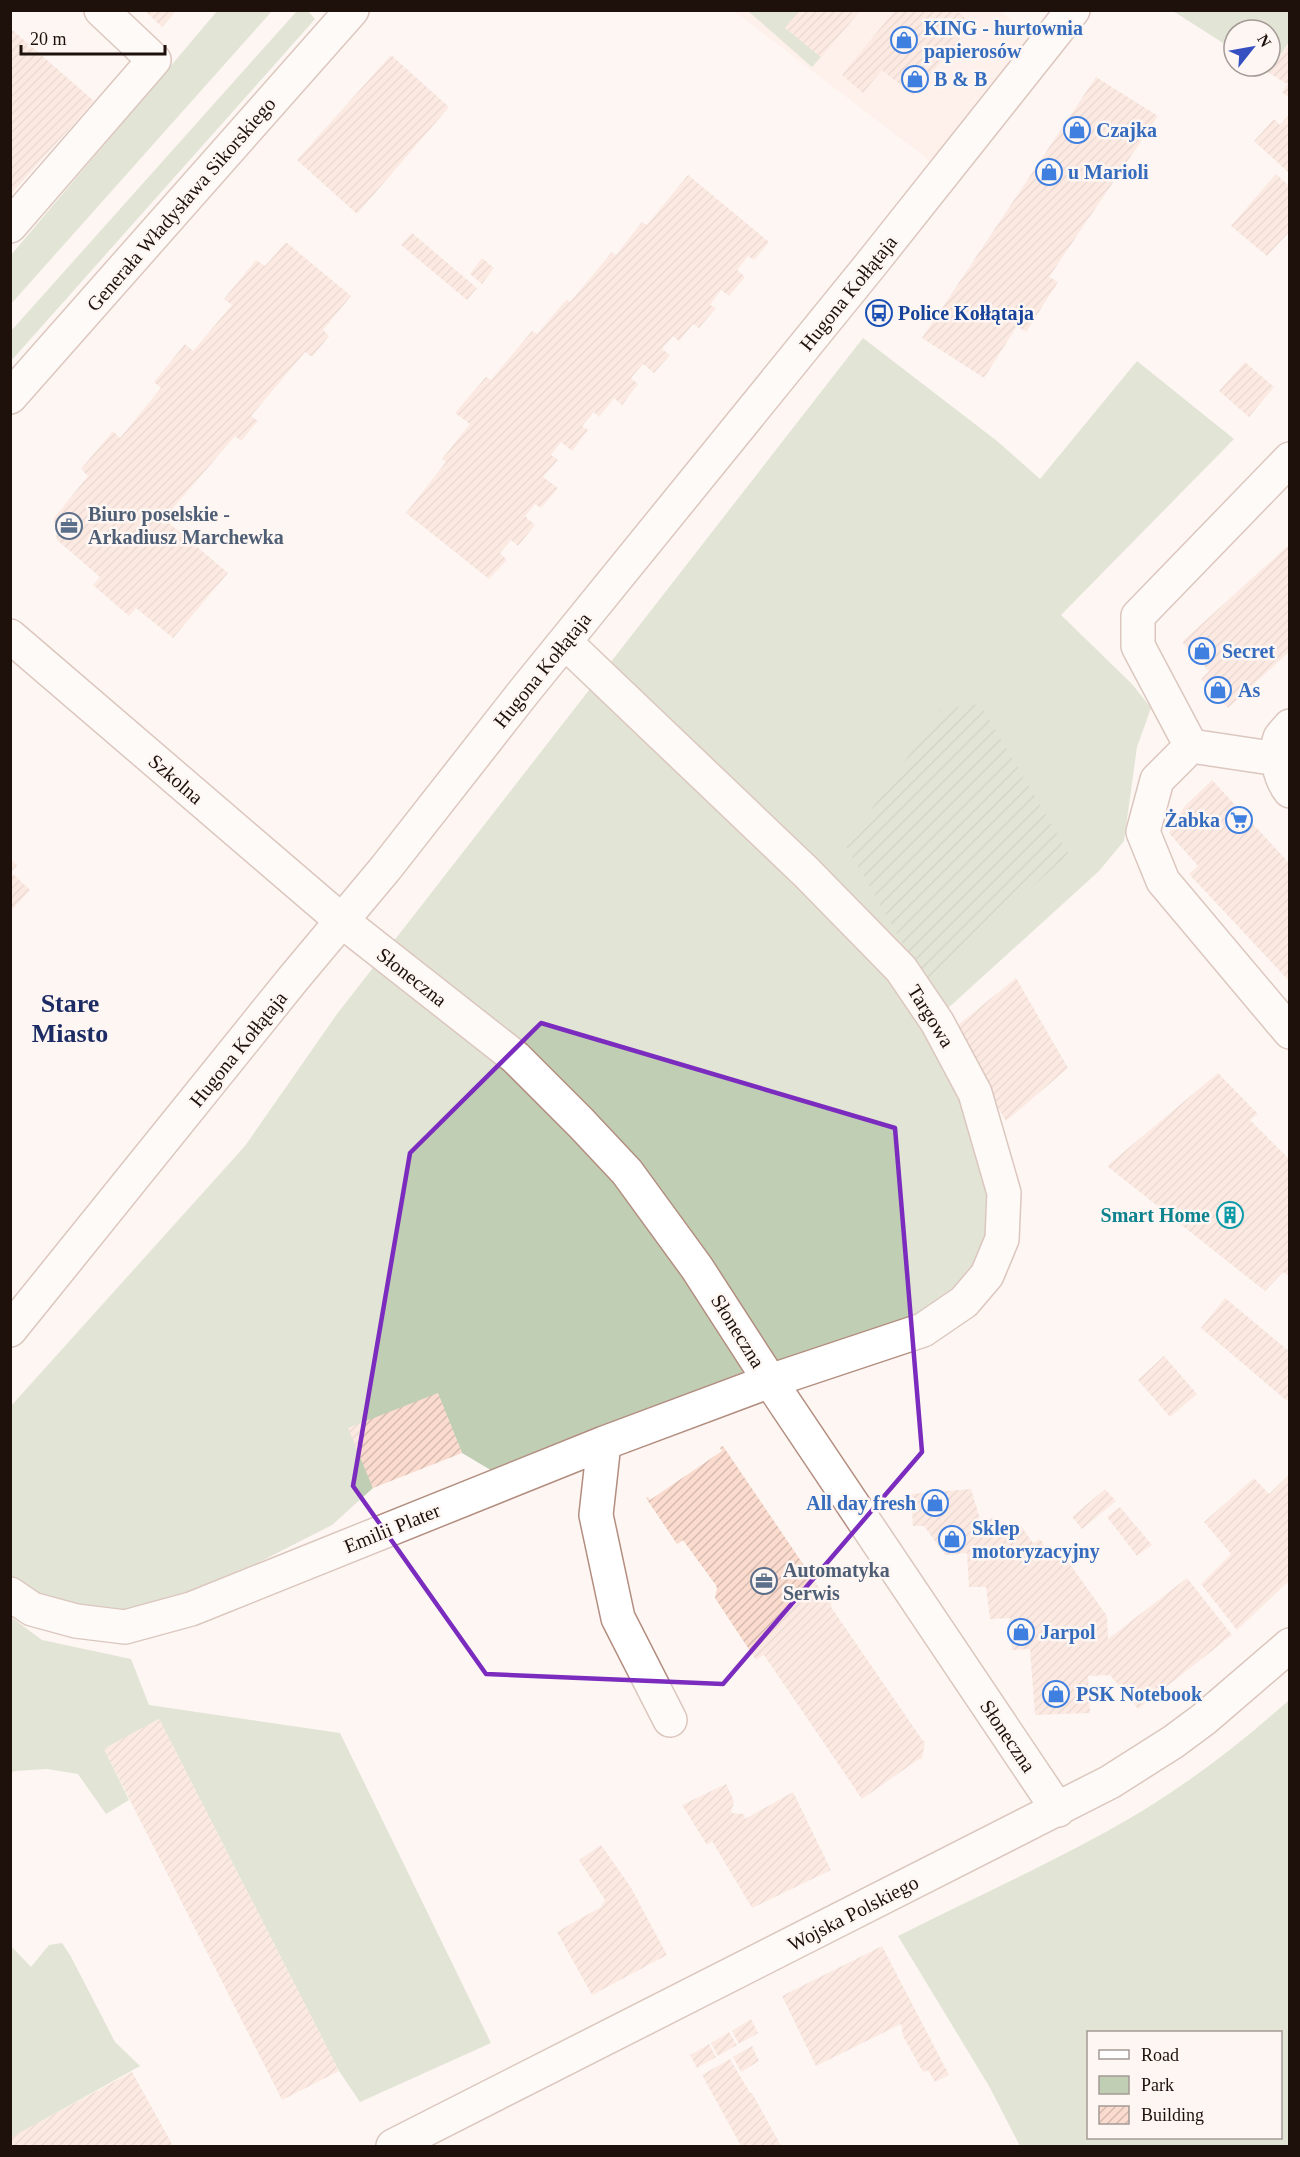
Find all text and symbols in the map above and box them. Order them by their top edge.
place label: KING - hurtownia papierosów [924,17,1083,63]
scale bar [21,18,165,56]
north arrow [1222,18,1282,78]
shop icon: KING - hurtownia papierosów [889,25,919,55]
text: 20 m [30,29,67,49]
text: N [1254,31,1275,50]
shop icon: B & B [900,64,930,94]
place label: B & B [934,68,987,90]
street label: Generała Władysława Sikorskiego [82,93,281,316]
shop icon: Czajka [1062,115,1092,145]
place label: Czajka [1096,119,1157,142]
shop icon: u Marioli [1034,157,1064,187]
place label: u Marioli [1068,161,1149,183]
street label: Hugona Kołłątaja [795,231,902,356]
bus stop icon: Police Kołłątaja [864,298,894,328]
place label: Police Kołłątaja [898,302,1034,325]
place label: Biuro poselskie - Arkadiusz Marchewka [88,503,284,548]
office icon: Biuro poselskie - Arkadiusz Marchewka [54,511,84,541]
street label: Hugona Kołłątaja [489,608,596,733]
shop icon: Secret [1187,636,1217,666]
place label: Secret [1222,640,1275,662]
shop icon: As [1203,675,1233,705]
place label: As [1238,679,1260,701]
street label: Szkolna [144,750,208,809]
supermarket icon: Żabka [1224,805,1254,835]
place label: Żabka [1164,808,1220,831]
street label: Słoneczna [373,943,451,1011]
street label: Targowa [902,981,959,1052]
street label: Hugona Kołłątaja [185,987,292,1112]
district label: Stare Miasto [32,989,108,1048]
building icon: Smart Home [1215,1200,1245,1230]
place label: Smart Home [1101,1204,1210,1226]
street label: Słoneczna [707,1290,769,1372]
shop icon: All day fresh [920,1488,950,1518]
place label: All day fresh [806,1492,916,1515]
street label: Emilii Plater [341,1499,444,1557]
place label: Sklep motoryzacyjny [972,1517,1100,1563]
shop icon: Sklep motoryzacyjny [937,1524,967,1554]
place label: Automatyka Serwis [783,1559,890,1604]
office icon: Automatyka Serwis [749,1566,779,1596]
shop icon: Jarpol [1006,1617,1036,1647]
place label: Jarpol [1040,1621,1096,1644]
shop icon: PSK Notebook [1041,1679,1071,1709]
place label: PSK Notebook [1076,1683,1203,1705]
street label: Słoneczna [976,1696,1040,1776]
street label: Wojska Polskiego [784,1871,922,1956]
legend [1087,2031,1282,2139]
text: Road [1141,2045,1179,2065]
text: Park [1141,2075,1174,2095]
text: Building [1141,2105,1204,2125]

